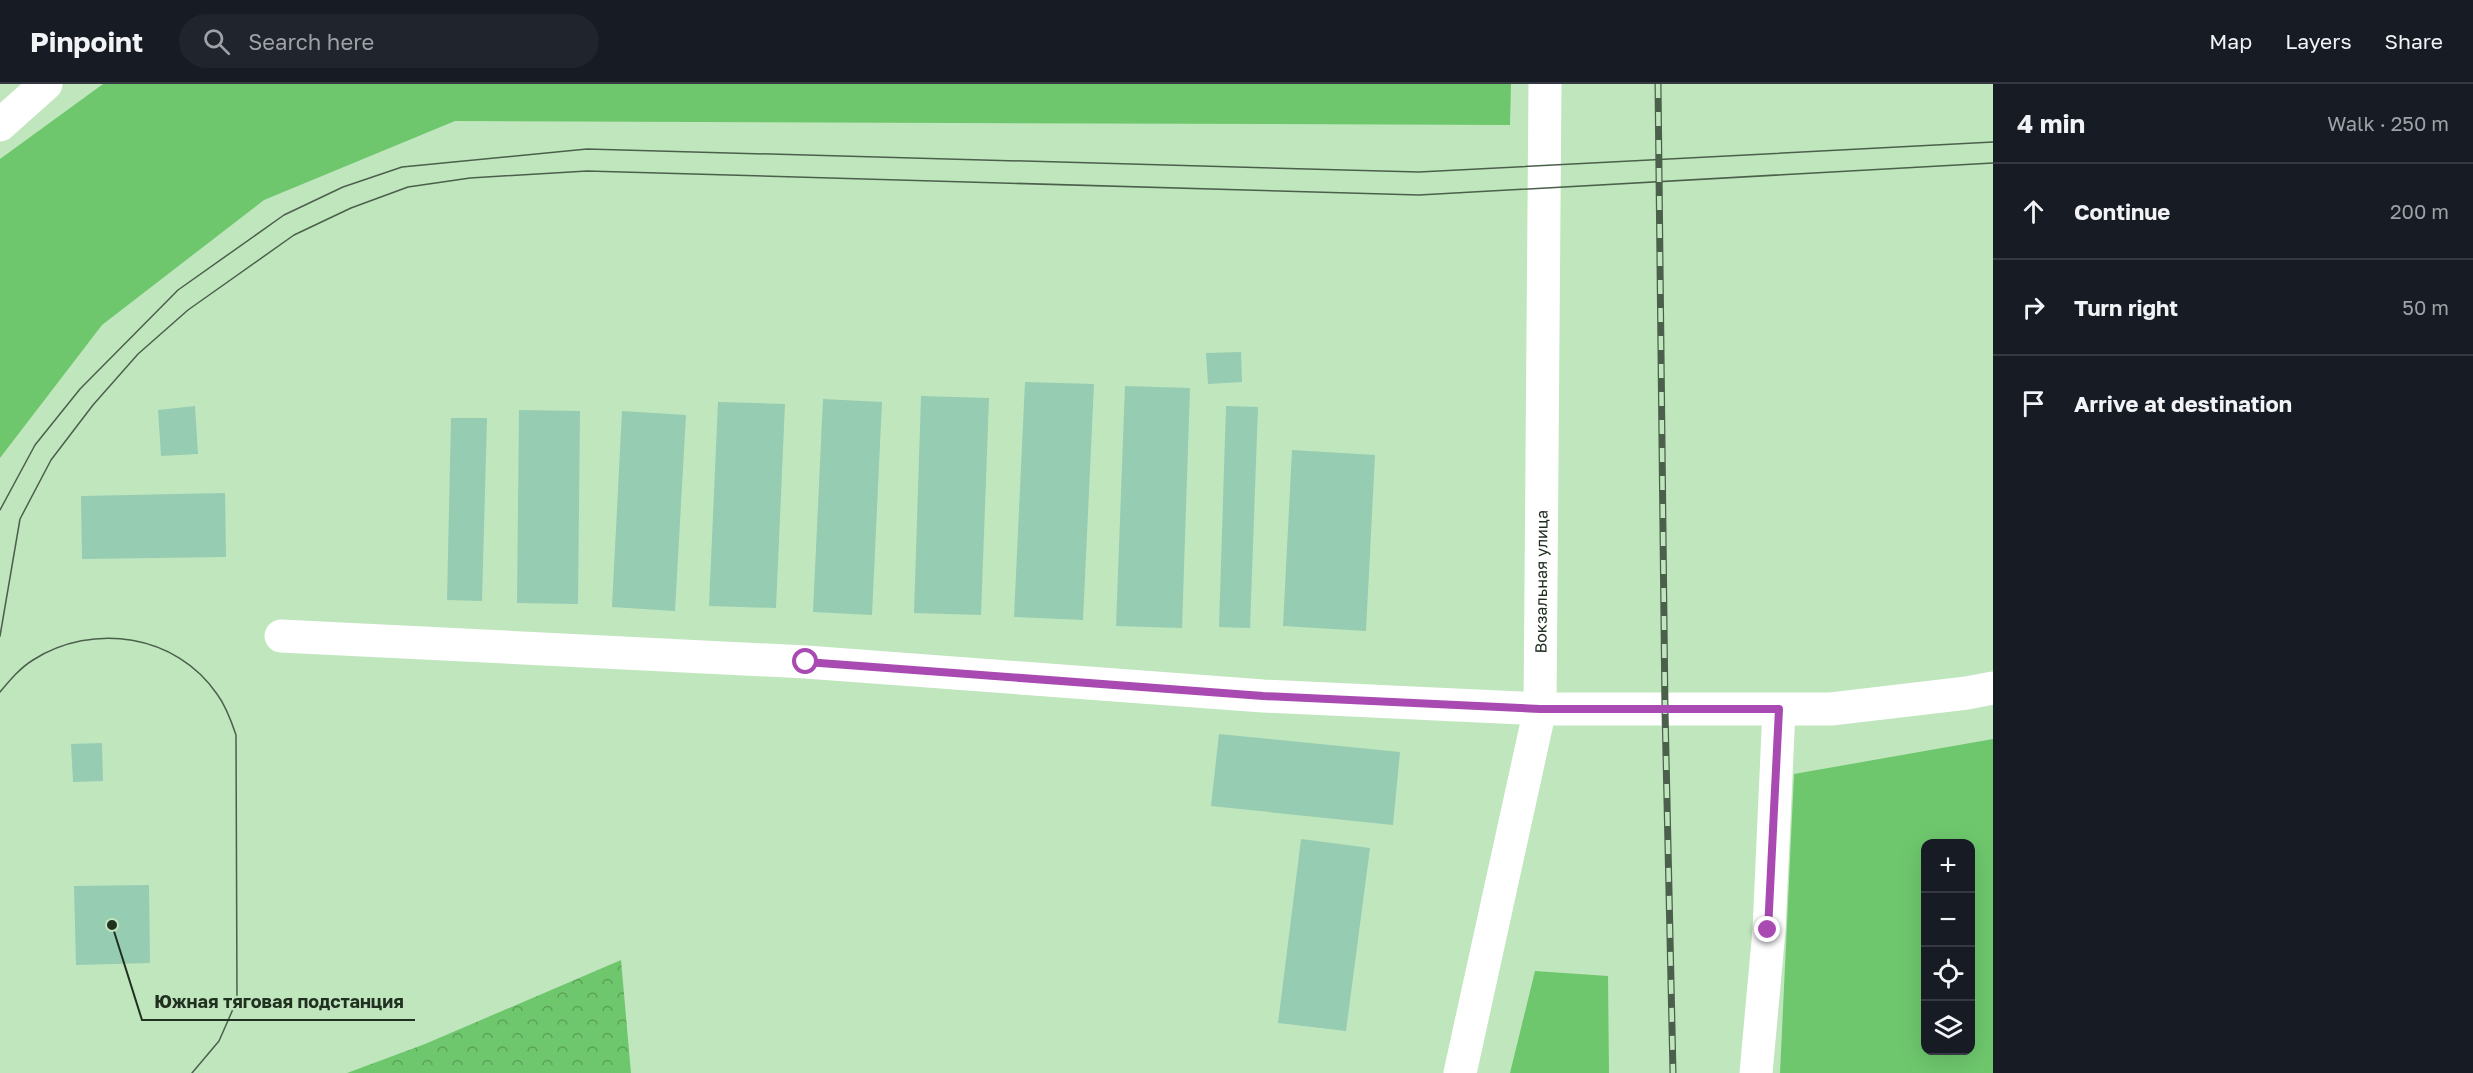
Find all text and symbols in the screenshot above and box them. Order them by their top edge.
search box [179,14,599,68]
text: Pinpoint [30,25,143,58]
icon: search [200,25,233,58]
text: Search here [248,28,374,55]
text: Map [2209,28,2252,54]
text: Layers [2285,28,2352,54]
text: Share [2385,28,2443,54]
text: 4 min [2017,108,2085,139]
text: Walk · 250 m [2327,111,2449,135]
icon: ahead [2017,195,2050,228]
text: Continue [2074,198,2170,225]
text: 200 m [2390,199,2449,223]
icon: right [2017,291,2050,324]
text: Turn right [2074,294,2178,321]
text: 50 m [2402,295,2449,319]
icon: arrive [2017,387,2050,420]
text: Arrive at destination [2074,390,2292,417]
street label: Вокзальная улица [1530,510,1552,654]
route start [792,648,818,674]
map controls [1921,839,1975,1055]
button: + [1921,839,1975,893]
button: − [1921,893,1975,947]
route end [1754,916,1780,942]
button: locate [1921,947,1975,1001]
callout: Южная тяговая подстанция [142,984,415,1020]
text: Южная тяговая подстанция [154,990,404,1012]
button: layers [1921,1001,1975,1055]

